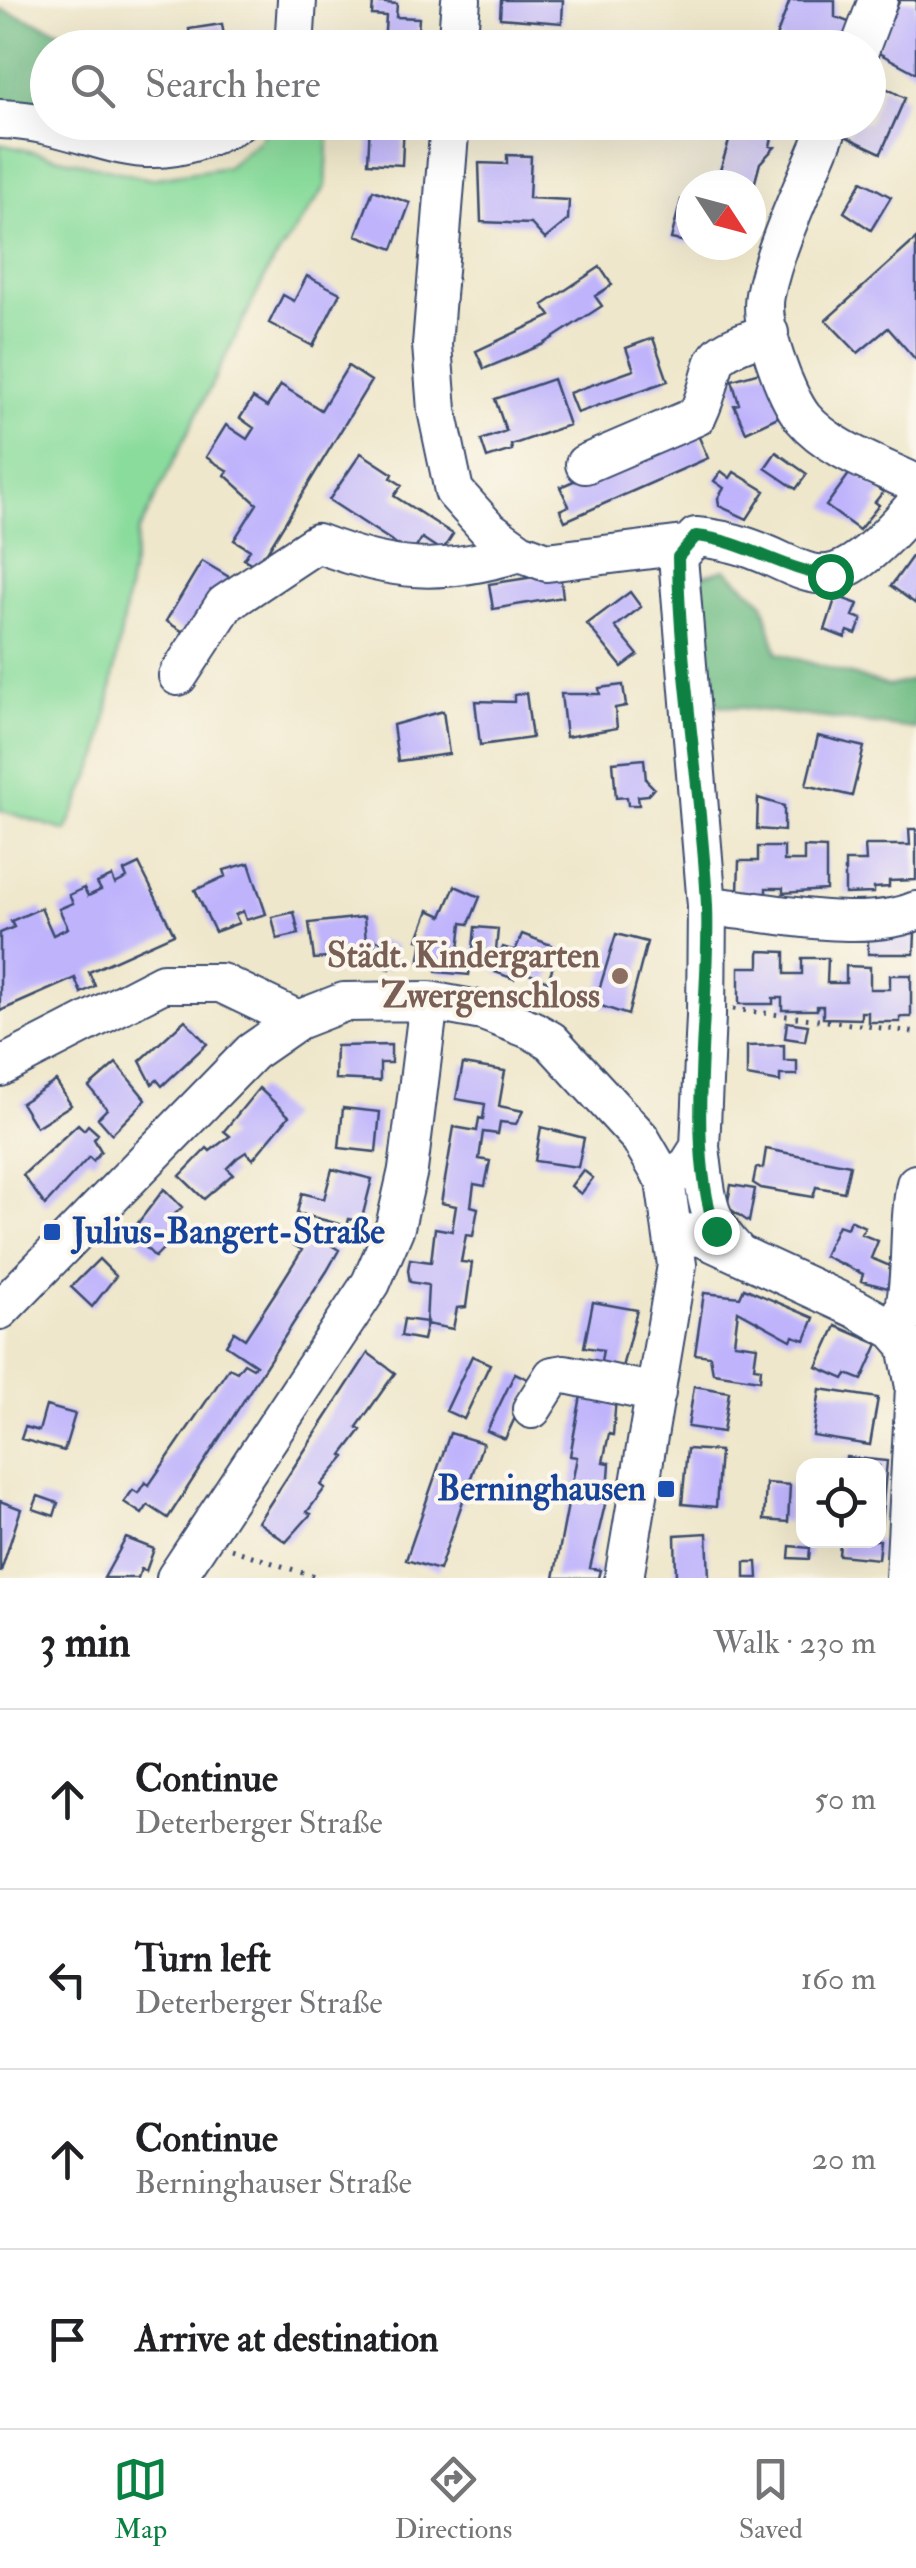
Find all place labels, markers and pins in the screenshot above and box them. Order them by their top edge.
place label: Städt. Kindergarten Zwergenschloss [327,934,600,1018]
marker: Städt. Kindergarten Zwergenschloss [609,965,631,987]
place label: Julius-Bangert-Straße [70,1210,385,1255]
marker: Julius-Bangert-Straße [41,1221,63,1243]
place label: Berninghausen [437,1467,646,1511]
marker: Berninghausen [655,1478,677,1500]

